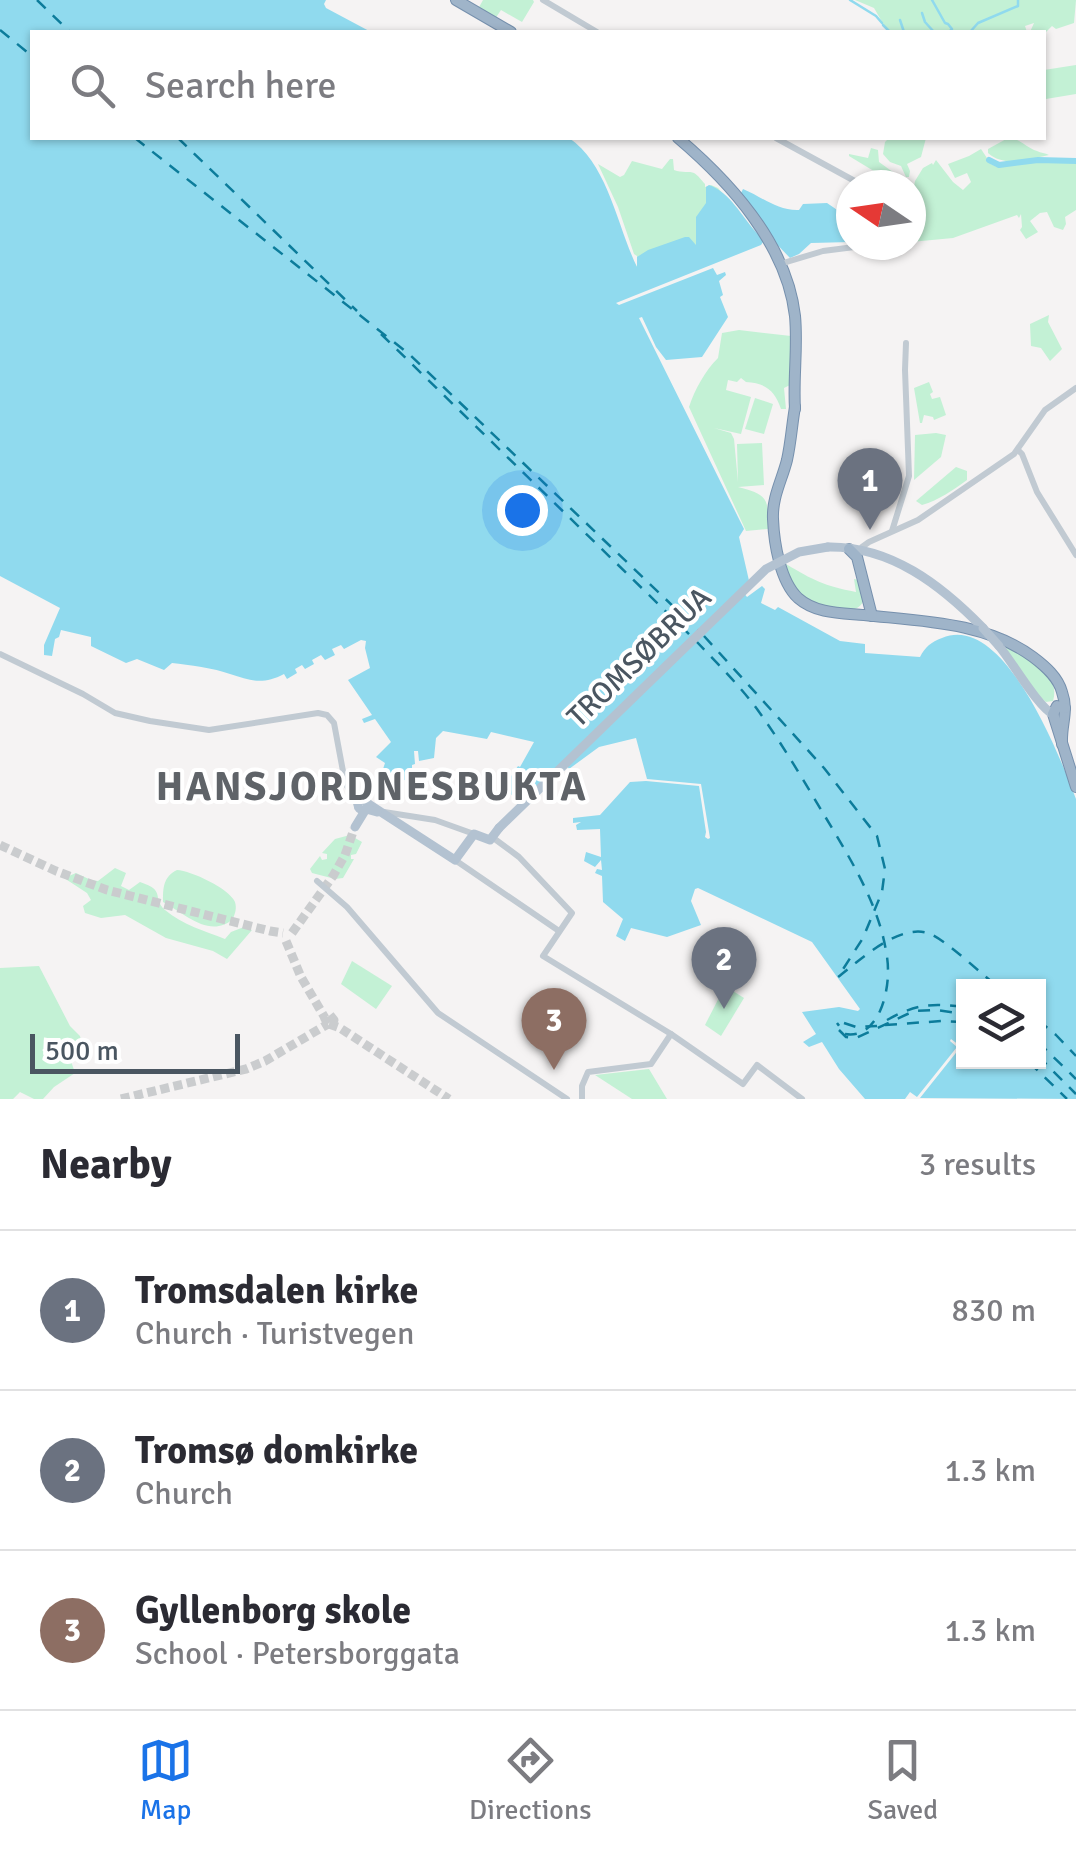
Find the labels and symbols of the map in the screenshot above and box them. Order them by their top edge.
north arrow [836,170,926,260]
pin: 1 [838,448,902,530]
your location [497,485,548,536]
street label: TROMSØBRUA [560,579,719,735]
district label: HANSJORDNESBUKTA [156,762,588,812]
pin: 2 [692,926,756,1009]
pin: 3 [522,988,586,1070]
scale bar [30,1029,240,1074]

